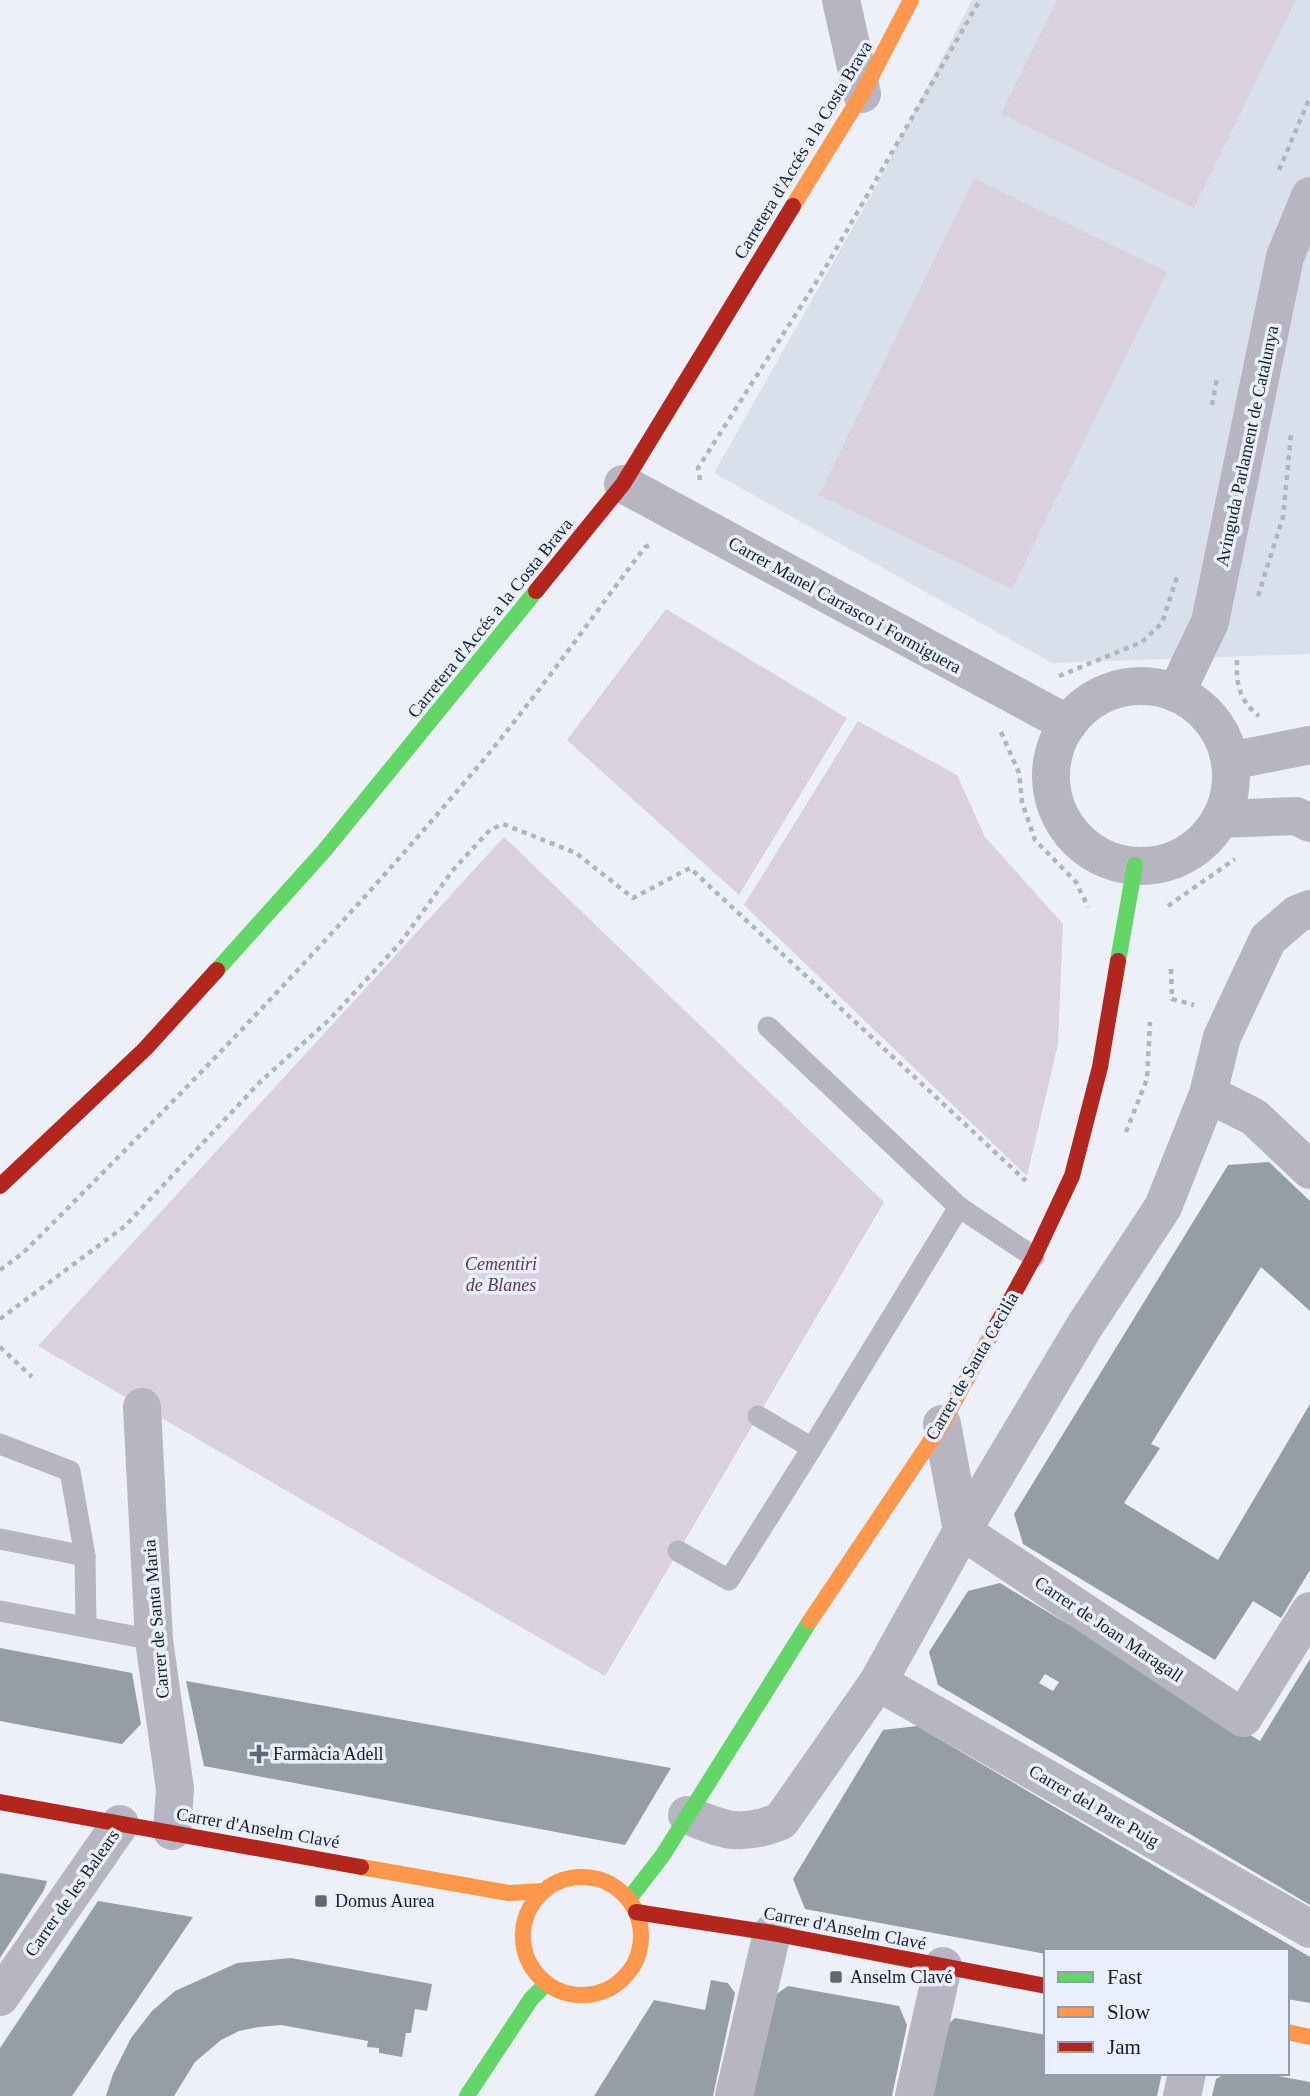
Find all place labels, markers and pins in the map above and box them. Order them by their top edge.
place label: Farmàcia Adell [273,1744,383,1764]
marker: Farmàcia Adell [251,1746,267,1762]
place label: Domus Aurea [335,1891,434,1911]
marker: Domus Aurea [313,1893,329,1909]
place label: Anselm Clavé [850,1967,952,1987]
marker: Anselm Clavé [828,1969,844,1985]

